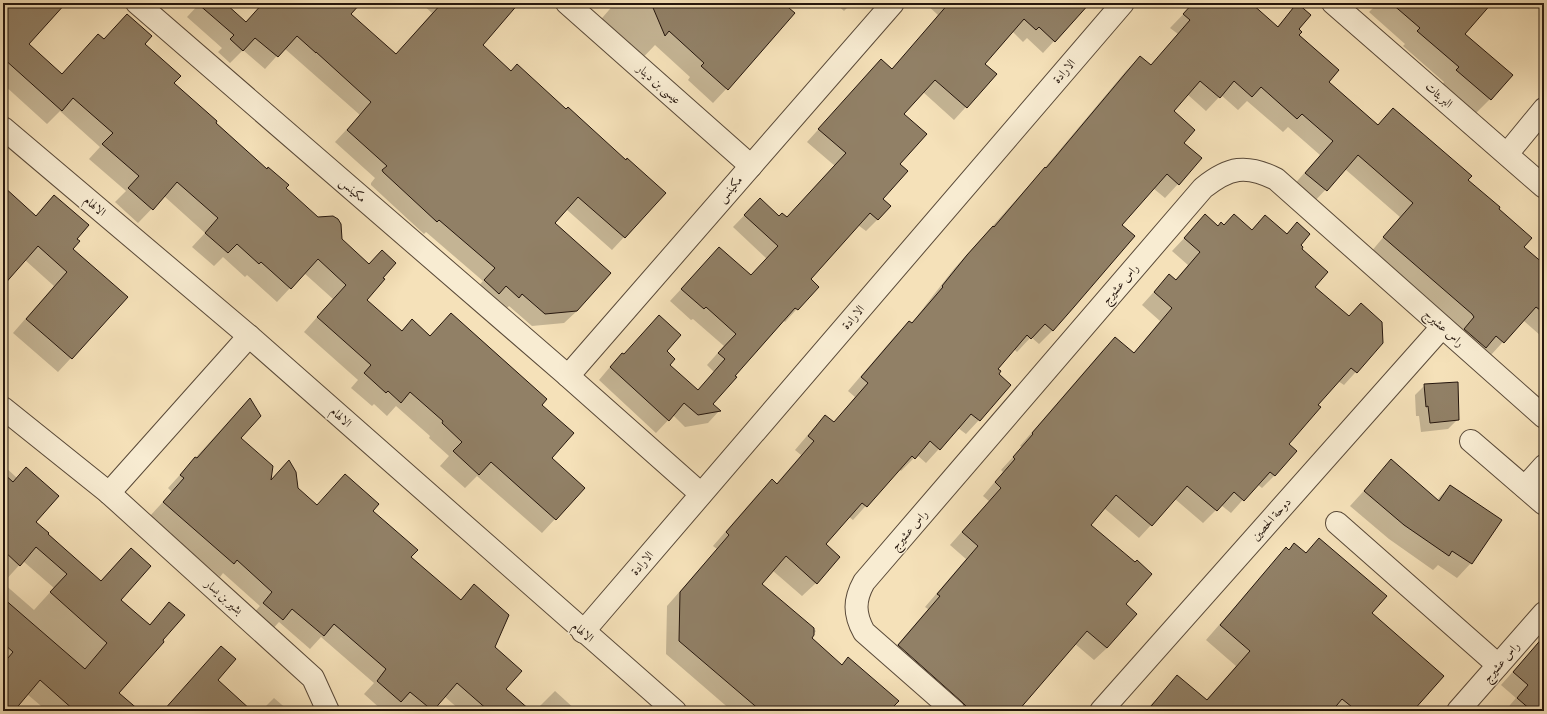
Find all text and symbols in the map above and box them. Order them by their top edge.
street label: الارادة [1050,56,1079,86]
street label: عيسى بن دينار [632,60,684,109]
street label: البريثات [1422,79,1456,112]
street label: مكينس [715,173,747,206]
street label: مكينس [336,175,369,207]
street label: الالهام [79,193,109,222]
street label: راس عشيرج [1099,261,1144,310]
street label: الارادة [839,302,868,332]
street label: راس عشيرج [1418,306,1467,353]
street label: الالهام [325,404,355,433]
street label: دوحة الحصين [1248,495,1295,544]
street label: راس عشيرج [888,507,933,556]
street label: الارادة [628,548,657,578]
street label: بشير بن يسار [202,576,246,618]
street label: الالهام [567,619,597,648]
street label: راس عشيرج [1480,639,1525,688]

